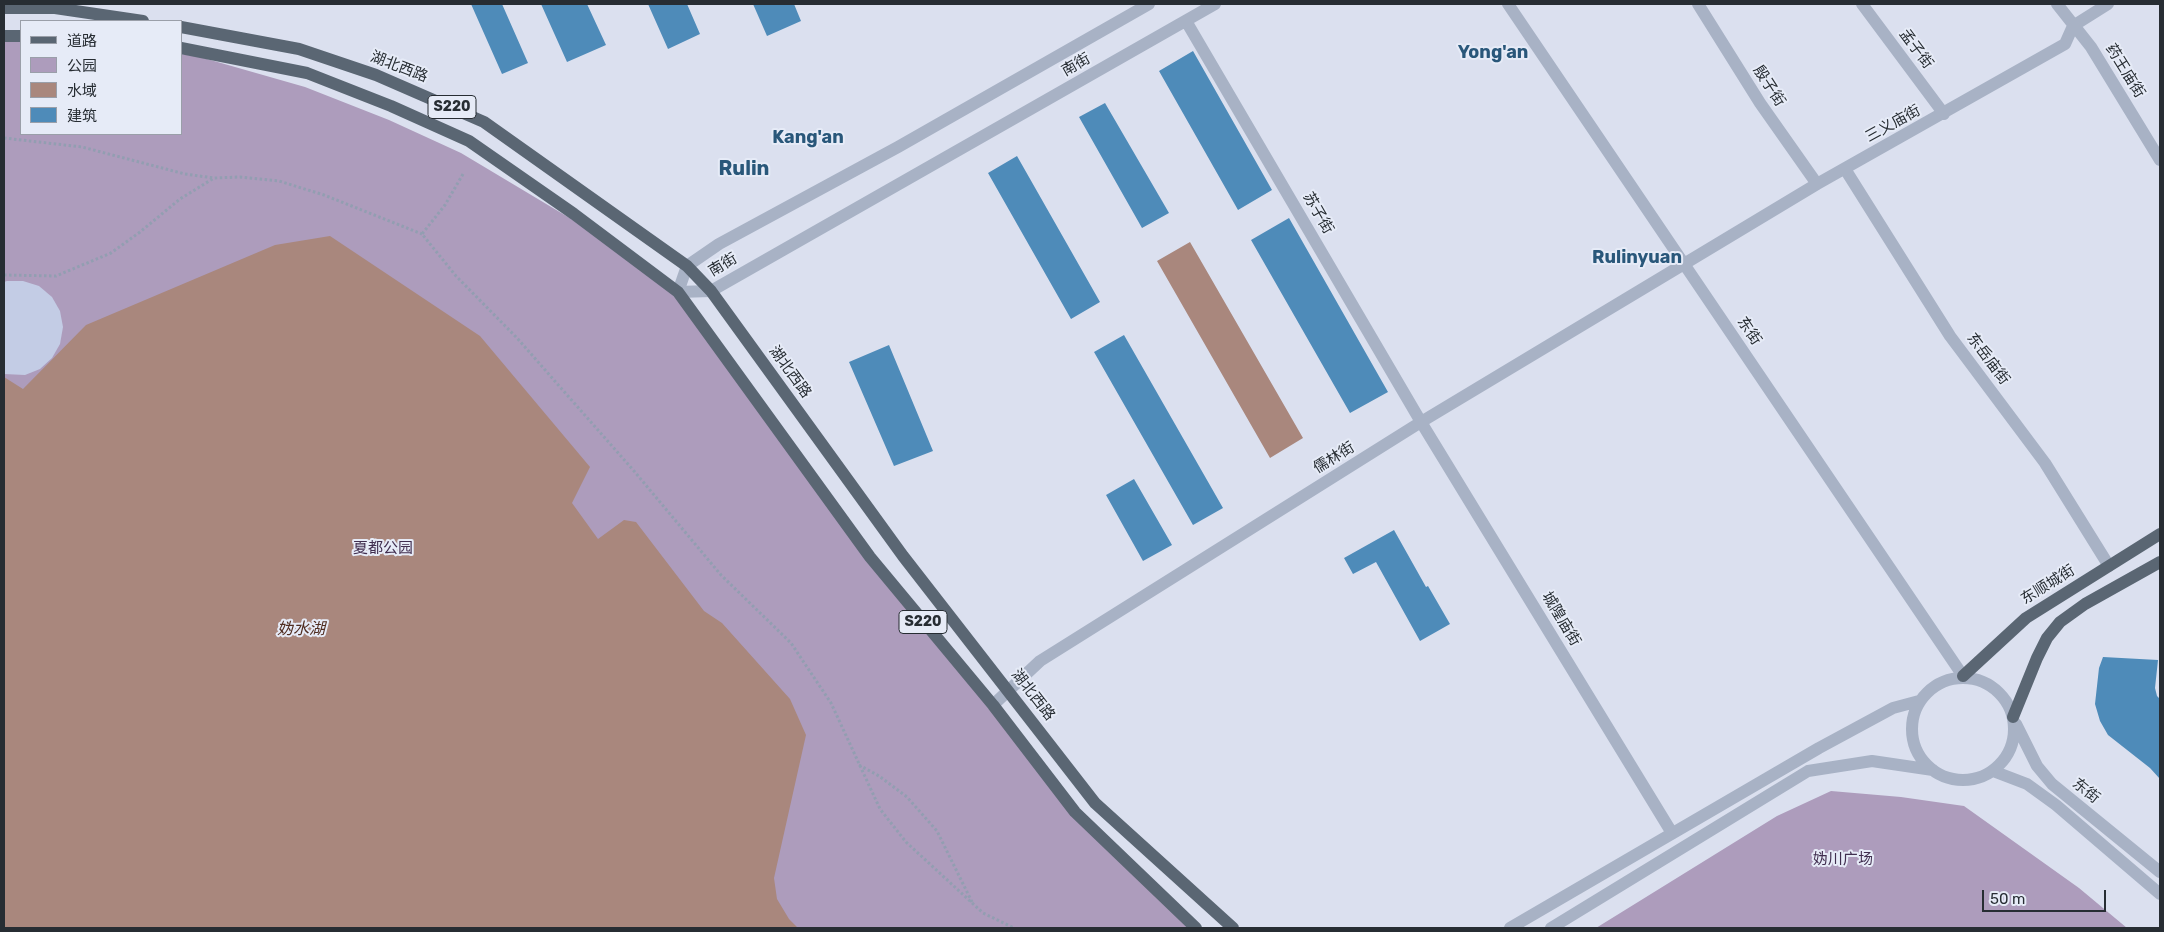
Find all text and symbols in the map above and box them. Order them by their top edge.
legend [20,20,182,135]
street label: 孟子街 [1895,26,1937,72]
text: 道路 [67,32,97,50]
street label: 药王庙街 [2101,41,2149,101]
district label: Yong'an [1458,42,1528,64]
street label: 湖北西路 [368,48,430,86]
street label: 南街 [1059,50,1093,80]
text: 公园 [67,57,97,75]
street label: 殷子街 [1749,62,1789,110]
text: 水域 [67,82,97,100]
road number: S220 [428,95,476,118]
street label: 三义庙街 [1862,102,1924,146]
text: 建筑 [67,107,97,125]
district label: Kang'an [772,127,844,149]
district label: Rulin [719,157,769,181]
street label: 苏子街 [1299,189,1337,237]
district label: Rulinyuan [1592,247,1682,269]
street label: 南街 [706,250,740,280]
street label: 东街 [1733,314,1765,348]
street label: 东岳庙街 [1963,330,2013,388]
street label: 湖北西路 [765,342,815,402]
street label: 儒林街 [1310,438,1358,478]
park label: 夏都公园 [353,540,413,558]
street label: 东顺城街 [2018,561,2078,609]
street label: 城隍庙街 [1538,589,1584,649]
road number: S220 [899,610,947,634]
water label: 妫水湖 [277,619,325,639]
street label: 湖北西路 [1007,666,1059,724]
street label: 东街 [2069,775,2103,807]
park label: 妫川广场 [1813,851,1873,869]
scale bar [1984,880,2108,912]
text: 50 m [1990,890,2025,908]

